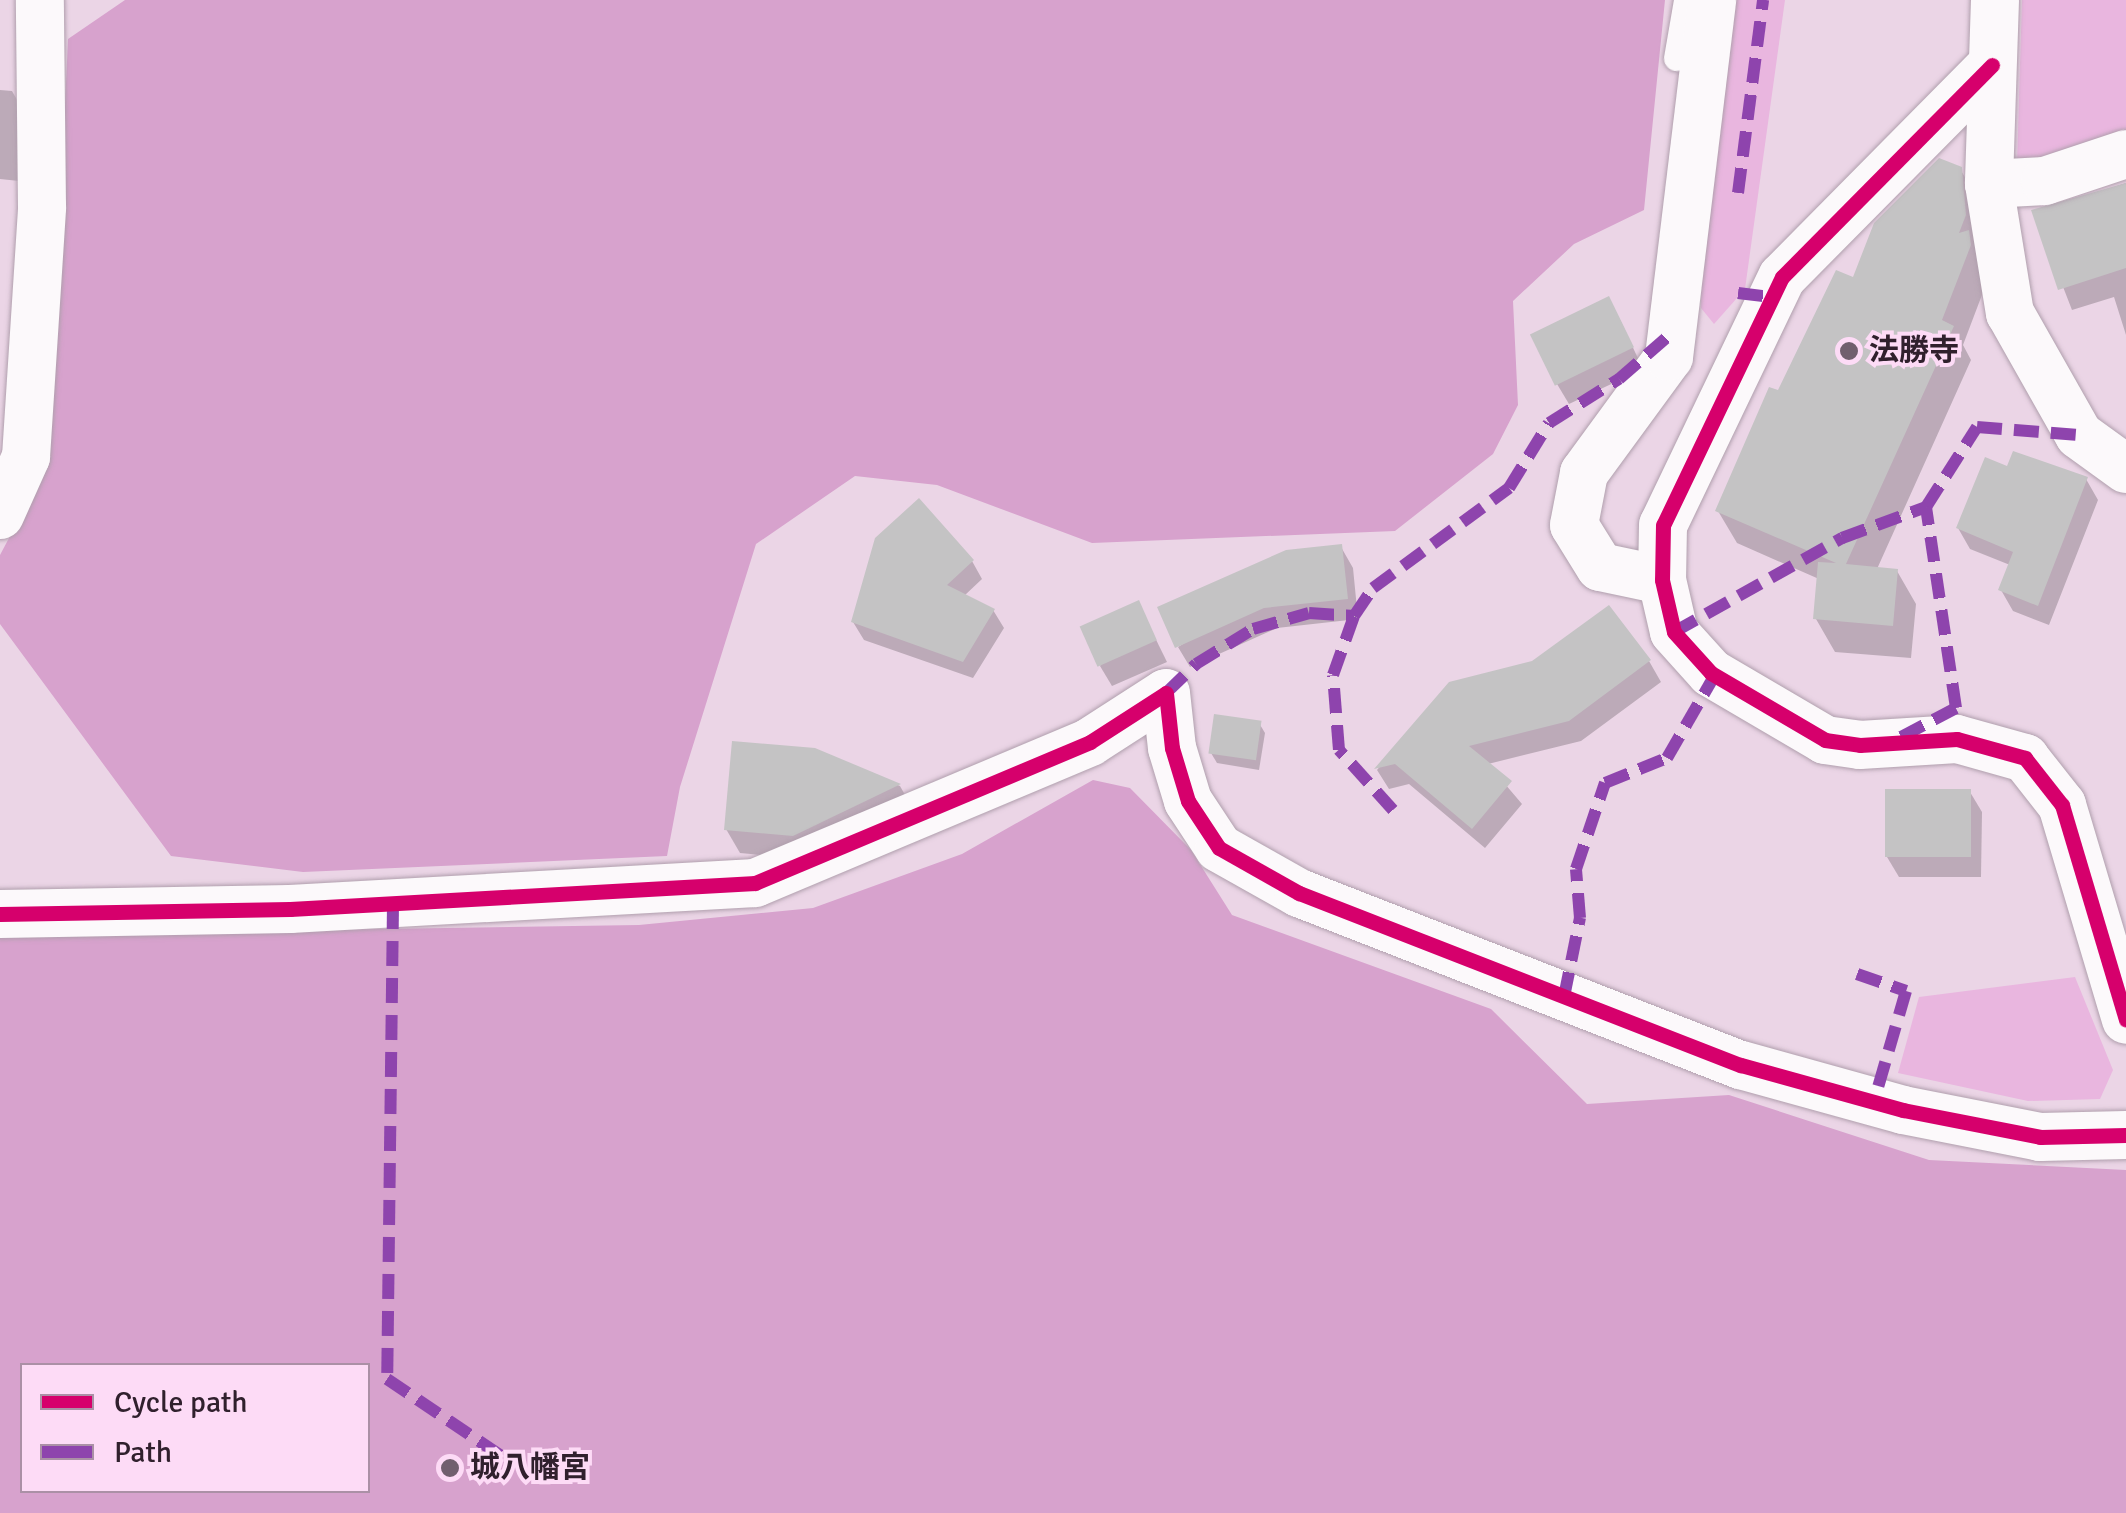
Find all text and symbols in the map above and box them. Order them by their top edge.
place label: 法勝寺 [1869,333,1959,369]
marker: 法勝寺 [1838,340,1860,362]
legend [20,1363,370,1493]
text: Cycle path [114,1384,248,1421]
text: Path [114,1434,172,1471]
place label: 城八幡宮 [470,1450,590,1486]
marker: 城八幡宮 [439,1457,461,1479]

